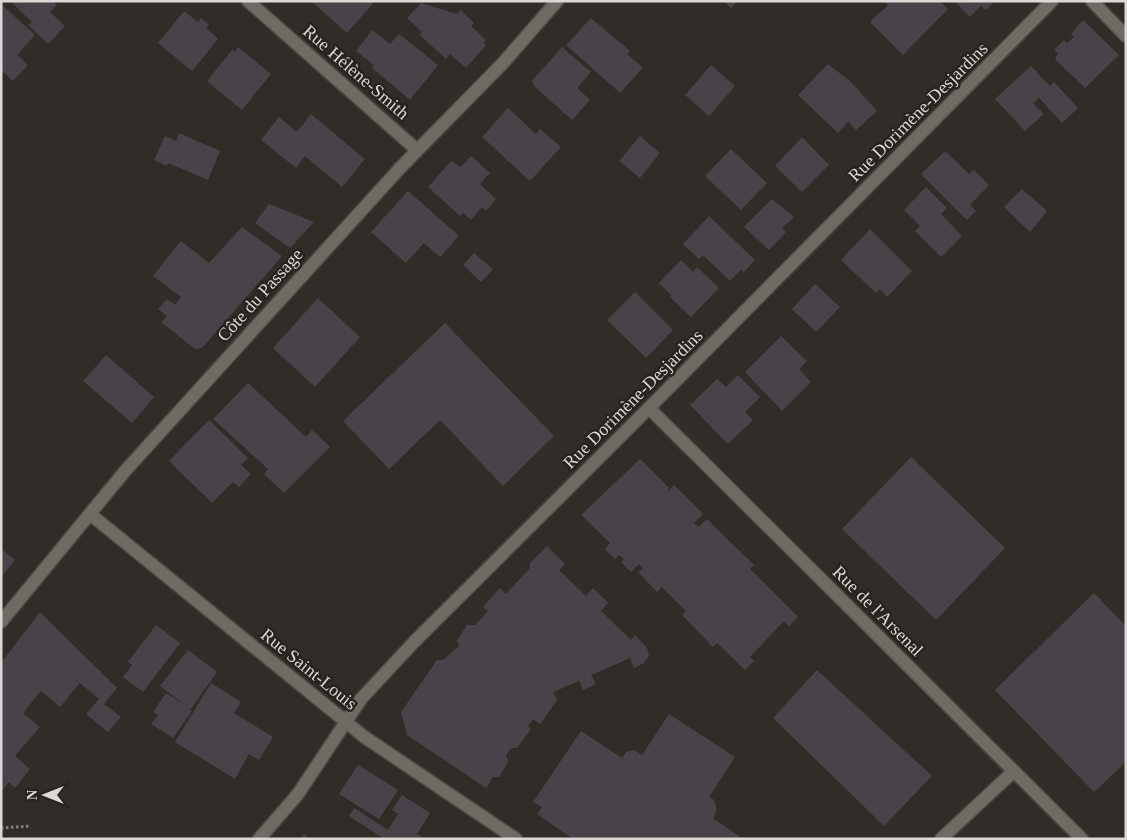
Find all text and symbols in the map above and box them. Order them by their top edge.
street label: Rue Hélène-Smith [299,21,413,123]
street label: Rue Dorimène-Desjardins [844,38,992,186]
street label: Côte du Passage [213,244,307,346]
street label: Rue Dorimène-Desjardins [559,325,707,473]
street label: Rue de l'Arsenal [829,562,927,660]
street label: Rue Saint-Louis [257,624,361,714]
north arrow [20,770,70,820]
text: N [25,790,40,800]

